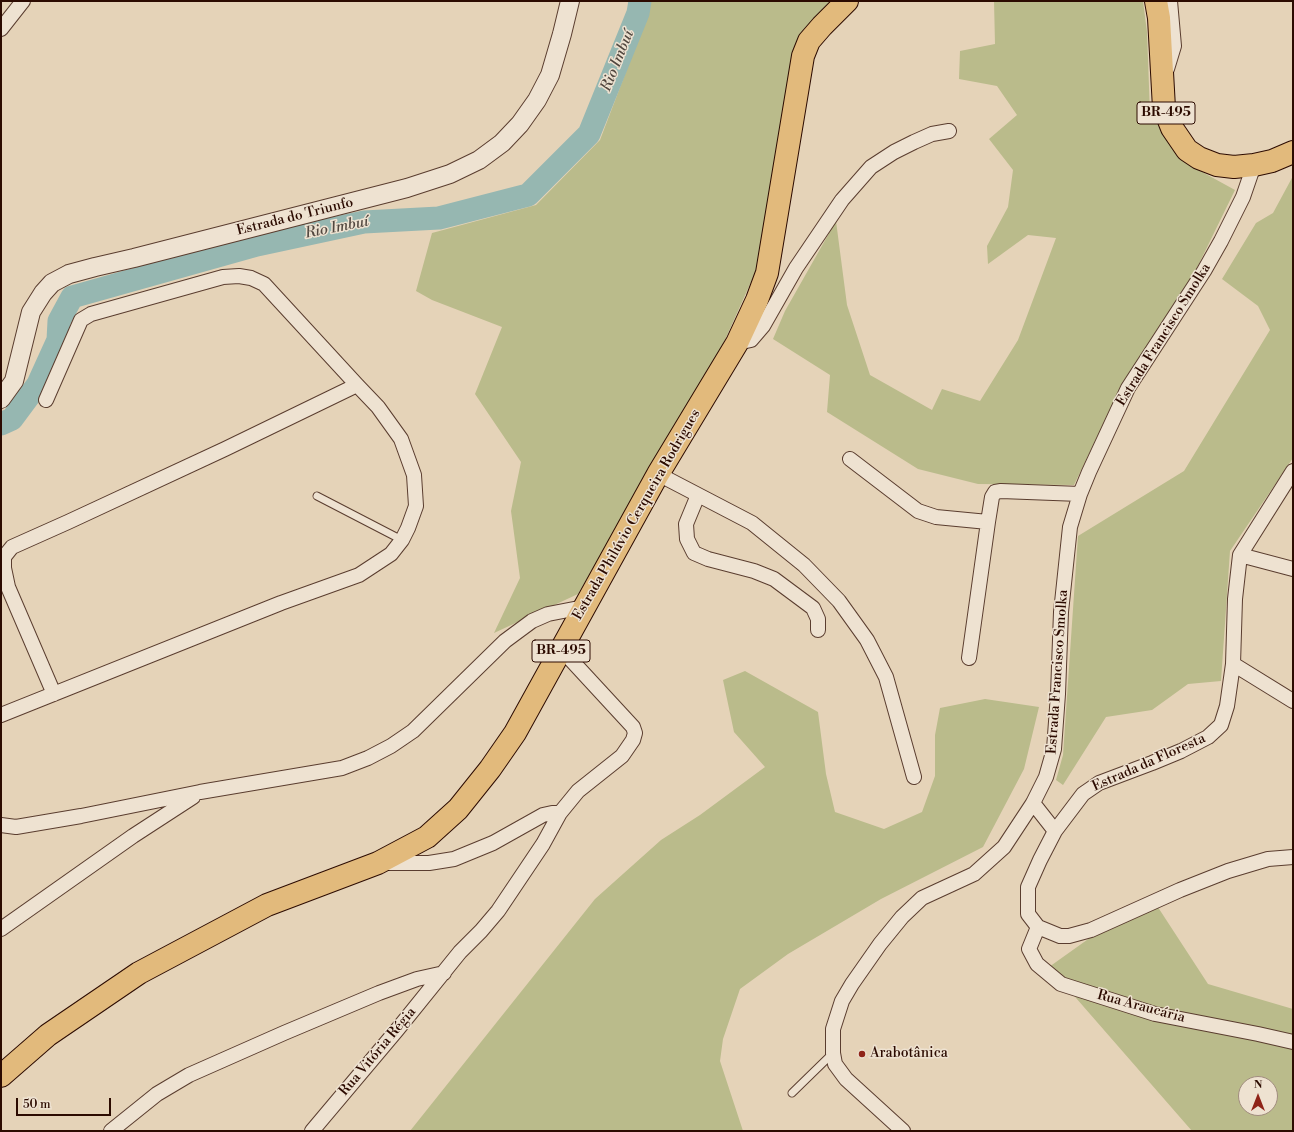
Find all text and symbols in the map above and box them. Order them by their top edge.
water label: Rio Imbuí [598,28,638,94]
road number: BR-495 [1137,102,1195,124]
street label: Estrada do Triunfo [235,194,355,240]
water label: Rio Imbuí [304,213,370,243]
street label: Estrada Francisco Smolka [1113,261,1215,409]
street label: Estrada Philúvio Cerqueira Rodrigues [570,407,704,623]
street label: Estrada Francisco Smolka [1044,589,1072,755]
road number: BR-495 [532,640,590,662]
street label: Estrada da Floresta [1090,730,1208,796]
street label: Rua Araucária [1095,987,1187,1027]
street label: Rua Vitória Régia [336,1004,420,1100]
place label: Arabotânica [870,1046,948,1062]
marker: Arabotânica [857,1049,867,1059]
north arrow [1238,1076,1278,1116]
text: N [1254,1078,1262,1092]
scale bar [18,1090,113,1116]
text: 50 m [23,1097,51,1112]

